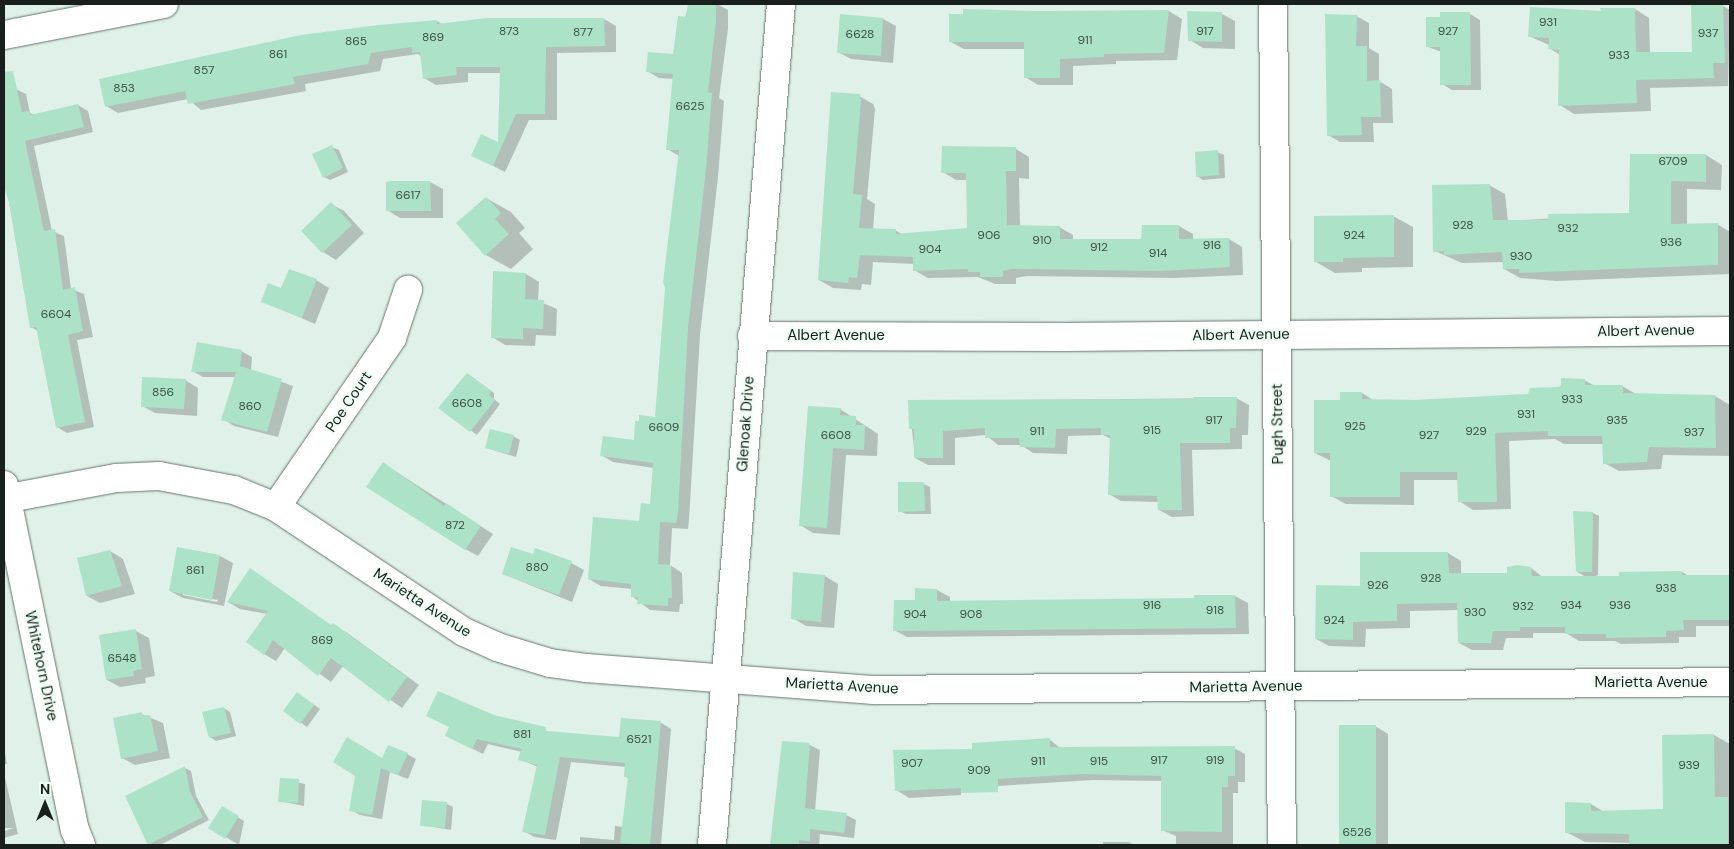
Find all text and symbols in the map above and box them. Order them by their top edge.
house number: 931 [1539,16,1557,30]
house number: 873 [499,25,519,39]
house number: 917 [1196,25,1214,39]
house number: 927 [1438,25,1458,39]
house number: 877 [573,26,593,40]
house number: 937 [1698,27,1718,41]
house number: 6628 [846,28,874,42]
house number: 869 [422,31,444,45]
house number: 911 [1078,34,1092,48]
house number: 865 [345,35,367,49]
house number: 861 [269,48,287,62]
house number: 933 [1608,49,1630,63]
house number: 857 [194,64,214,78]
house number: 853 [113,82,135,96]
house number: 6625 [676,100,704,114]
house number: 6709 [1658,155,1688,169]
house number: 6617 [395,189,421,203]
house number: 928 [1452,219,1474,233]
house number: 932 [1557,222,1579,236]
house number: 906 [977,229,1001,243]
house number: 924 [1343,229,1365,243]
house number: 910 [1032,234,1052,248]
house number: 936 [1660,236,1682,250]
house number: 916 [1203,239,1221,253]
house number: 912 [1090,241,1108,255]
house number: 904 [918,243,942,257]
house number: 914 [1149,247,1167,261]
house number: 930 [1510,250,1532,264]
house number: 6604 [41,308,71,322]
street label: Albert Avenue [1597,321,1695,341]
street label: Albert Avenue [1192,325,1290,345]
street label: Albert Avenue [787,327,885,345]
street label: Poe Court [322,368,376,436]
street label: Glenoak Drive [734,376,758,472]
street label: Pugh Street [1268,383,1288,465]
house number: 856 [152,386,174,400]
house number: 933 [1561,393,1583,407]
house number: 6608 [452,397,482,411]
house number: 860 [238,400,262,414]
house number: 931 [1517,408,1535,422]
house number: 917 [1205,414,1223,428]
house number: 935 [1606,414,1628,428]
house number: 925 [1344,420,1366,434]
house number: 6609 [649,421,679,435]
house number: 915 [1143,424,1161,438]
house number: 911 [1030,425,1044,439]
house number: 929 [1465,425,1487,439]
house number: 937 [1684,426,1704,440]
house number: 6608 [821,429,851,443]
house number: 927 [1419,429,1439,443]
house number: 872 [445,519,465,533]
house number: 880 [526,561,548,575]
house number: 861 [186,564,204,578]
street label: Marietta Avenue [370,565,474,641]
house number: 928 [1420,572,1442,586]
house number: 926 [1367,579,1389,593]
house number: 938 [1655,582,1677,596]
house number: 916 [1143,599,1161,613]
house number: 934 [1560,599,1582,613]
house number: 936 [1609,599,1631,613]
house number: 932 [1512,600,1534,614]
house number: 918 [1206,604,1224,618]
house number: 930 [1464,606,1486,620]
house number: 904 [903,608,927,622]
house number: 908 [959,608,983,622]
street label: Whitehorn Drive [21,609,61,723]
house number: 924 [1323,614,1345,628]
house number: 869 [311,634,333,648]
house number: 6548 [107,652,137,666]
street label: Marietta Avenue [785,674,899,698]
street label: Marietta Avenue [1594,674,1708,692]
street label: Marietta Avenue [1189,677,1303,697]
house number: 881 [513,728,531,742]
house number: 6521 [626,733,652,747]
house number: 917 [1150,754,1168,768]
house number: 919 [1206,754,1224,768]
house number: 911 [1031,755,1045,769]
house number: 915 [1090,755,1108,769]
house number: 907 [901,757,923,771]
house number: 939 [1678,759,1700,773]
house number: 909 [967,764,991,778]
north arrow [20,779,70,829]
text: N [40,780,50,798]
house number: 6526 [1343,826,1371,840]

